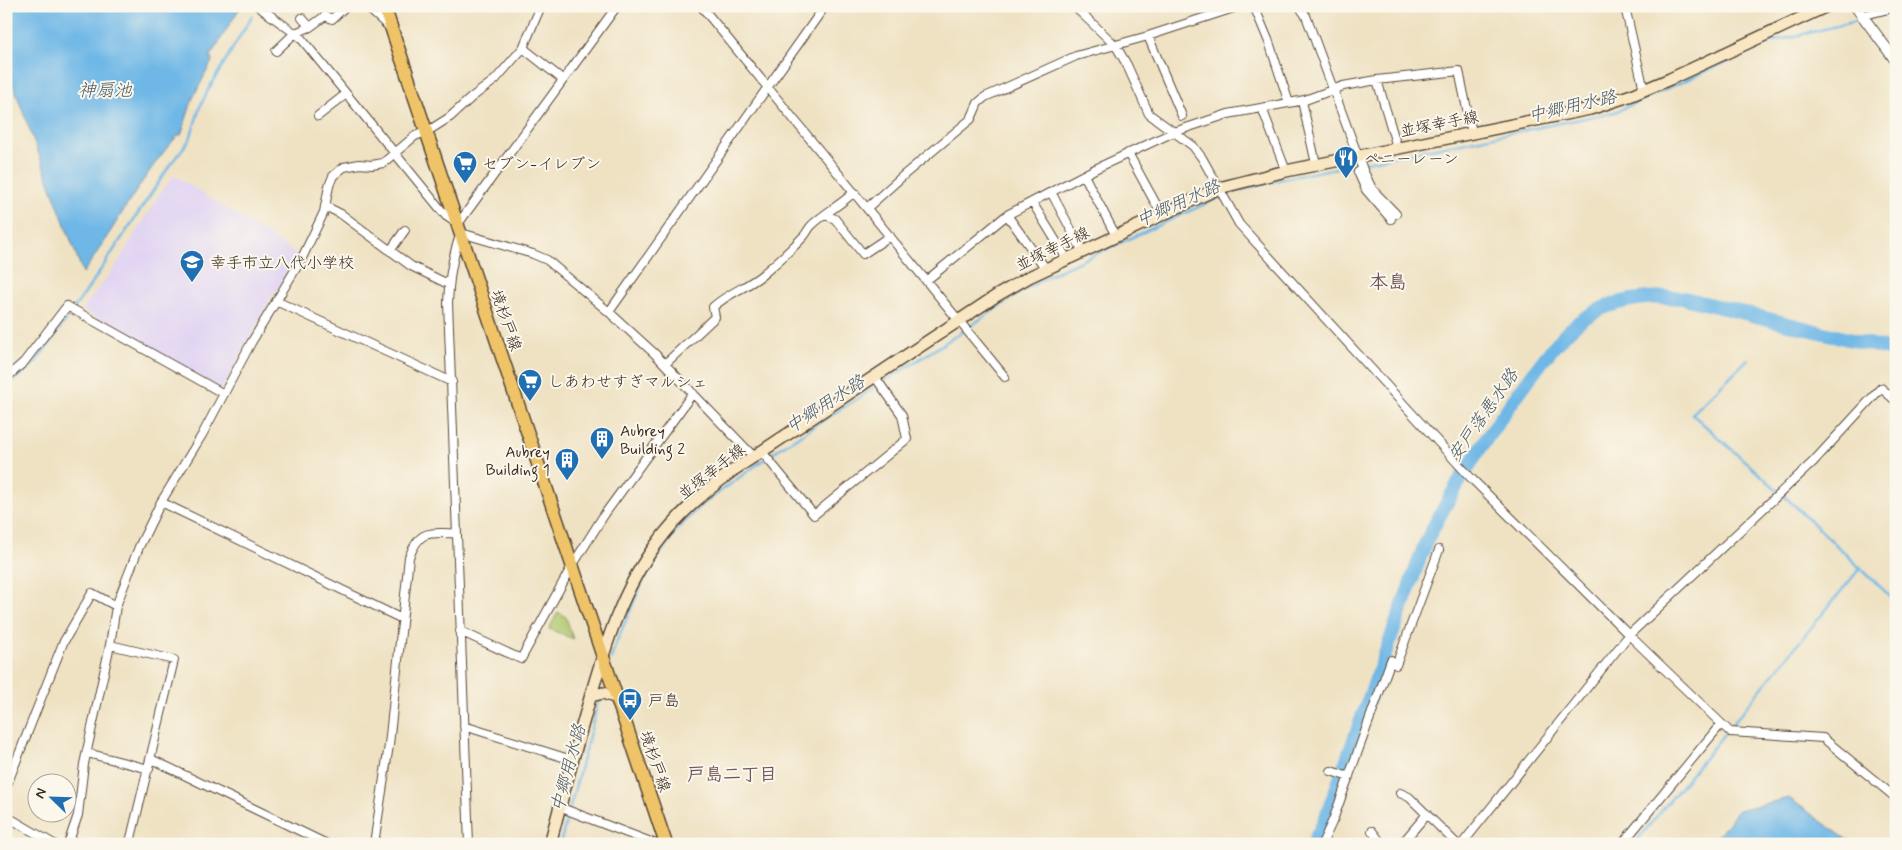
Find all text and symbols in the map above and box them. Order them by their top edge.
water label: 神扇池 [78,79,133,103]
water label: 中郷用水路 [1526,85,1620,129]
street label: 並塚幸手線 [1398,107,1481,142]
restaurant icon: ペニーレーン [1333,145,1359,179]
place label: ペニーレーン [1364,149,1459,170]
supermarket icon: セブン-イレブン [452,150,478,184]
place label: セブン-イレブン [482,154,601,175]
water label: 中郷用水路 [1132,174,1225,233]
street label: 並塚幸手線 [1012,222,1093,276]
school or university icon: 幸手市立八代小学校 [179,249,205,283]
place label: 幸手市立八代小学校 [210,253,354,274]
district label: 本島 [1369,270,1407,295]
street label: 境杉戸線 [485,287,526,354]
water label: 安戸落悪水路 [1443,364,1525,467]
supermarket icon: しあわせすぎマルシェ [517,368,543,402]
water label: 中郷用水路 [781,370,871,439]
place label: しあわせすぎマルシェ [548,372,708,393]
place label: Aubrey Building 2 [620,421,685,461]
building icon: Aubrey Building 2 [589,426,615,460]
street label: 並塚幸手線 [674,439,750,505]
place label: Aubrey Building 1 [486,442,550,482]
building icon: Aubrey Building 1 [554,447,580,481]
bus stop icon: 戸島 [617,687,643,721]
place label: 戸島 [648,691,680,712]
water label: 中郷用水路 [546,721,592,815]
street label: 境杉戸線 [634,728,675,795]
district label: 戸島二丁目 [687,763,777,787]
north arrow [28,772,78,822]
text: N [31,786,51,801]

